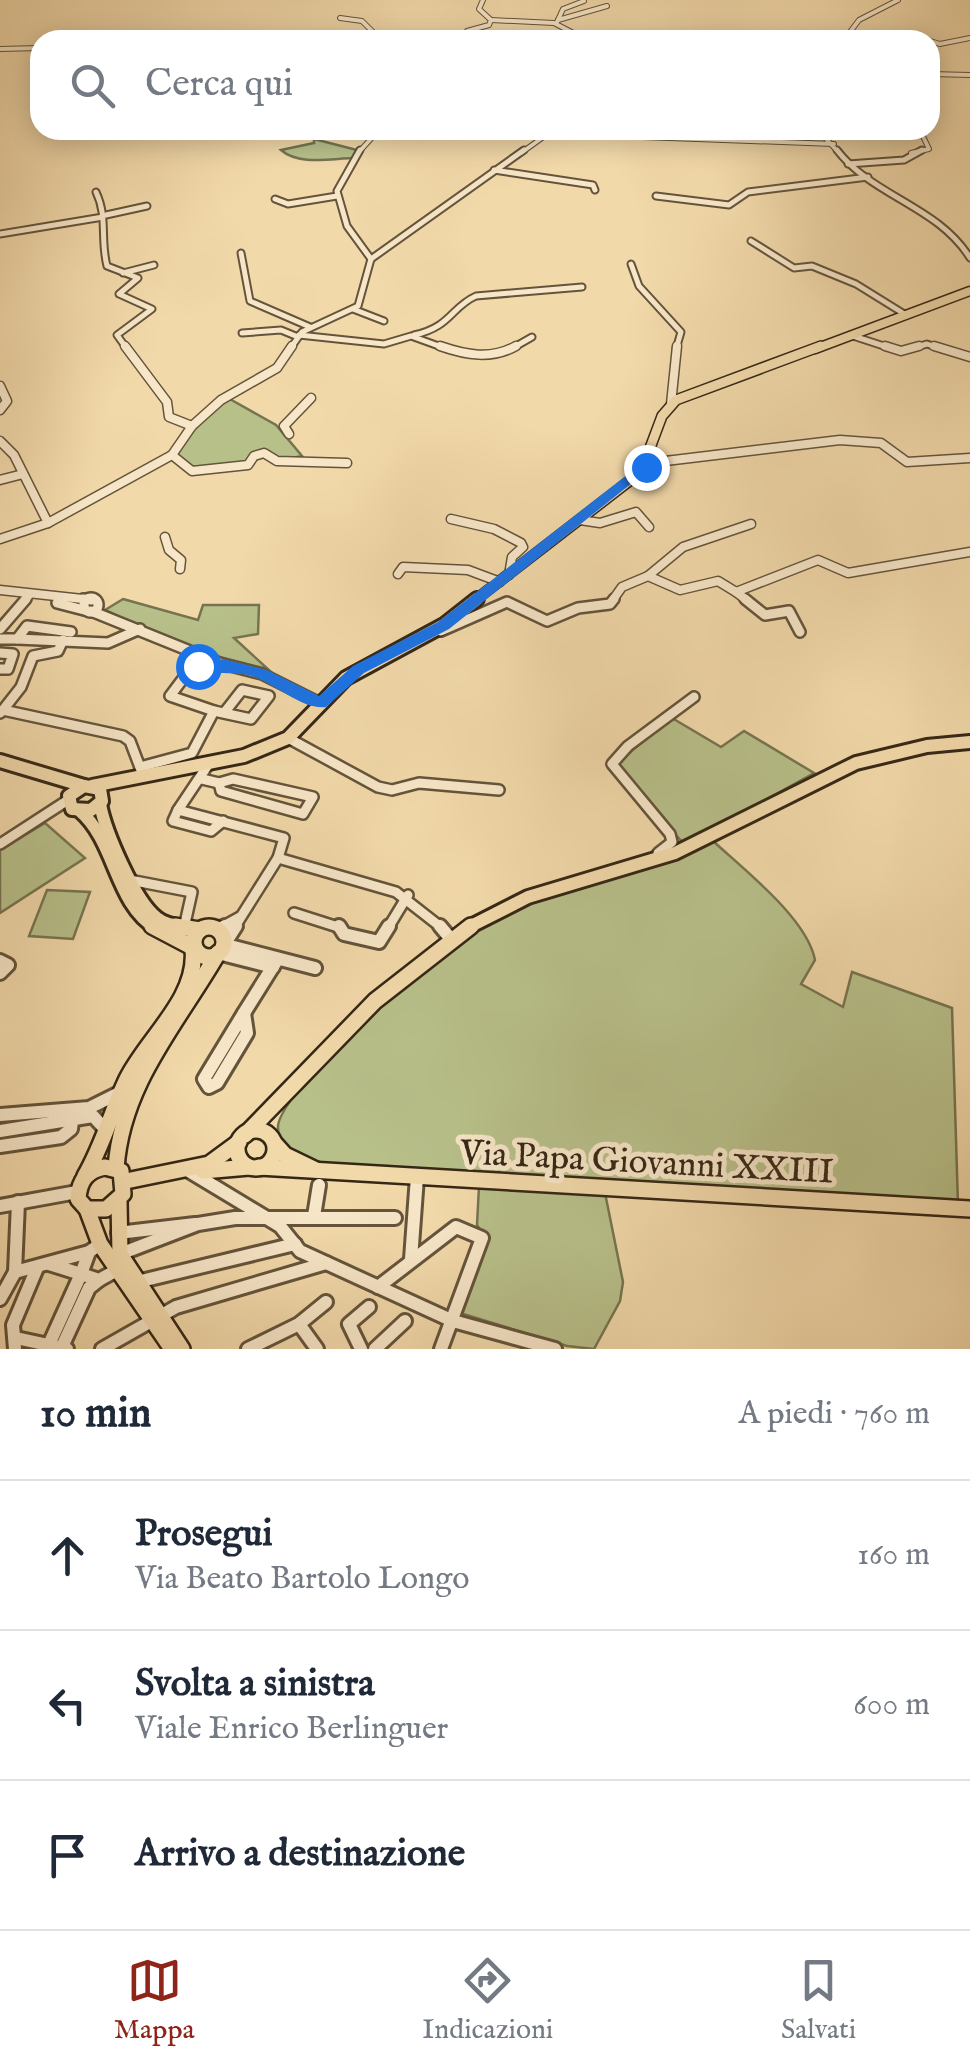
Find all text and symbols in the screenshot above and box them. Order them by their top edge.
search box [30,30,940,140]
icon: search [65,58,120,113]
text: Cerca qui [145,61,293,109]
route end [624,445,670,491]
route start [176,644,222,690]
street label: Via Papa Giovanni XXIII [458,1131,835,1196]
text: 10 min [40,1388,151,1441]
text: A piedi · 760 m [739,1394,930,1435]
text: Prosegui [135,1511,273,1559]
icon: ahead [40,1528,95,1583]
text: 160 m [857,1535,930,1576]
text: Via Beato Bartolo Longo [135,1559,469,1600]
text: Svolta a sinistra [135,1661,375,1709]
icon: left [40,1678,95,1733]
text: 600 m [853,1685,930,1726]
text: Viale Enrico Berlinguer [135,1709,448,1750]
icon: arrive [40,1828,95,1883]
text: Arrivo a destinazione [135,1831,465,1879]
tab: Mappa [114,1953,195,2048]
tab: Indicazioni [422,1953,553,2048]
tab: Salvati [781,1953,856,2048]

